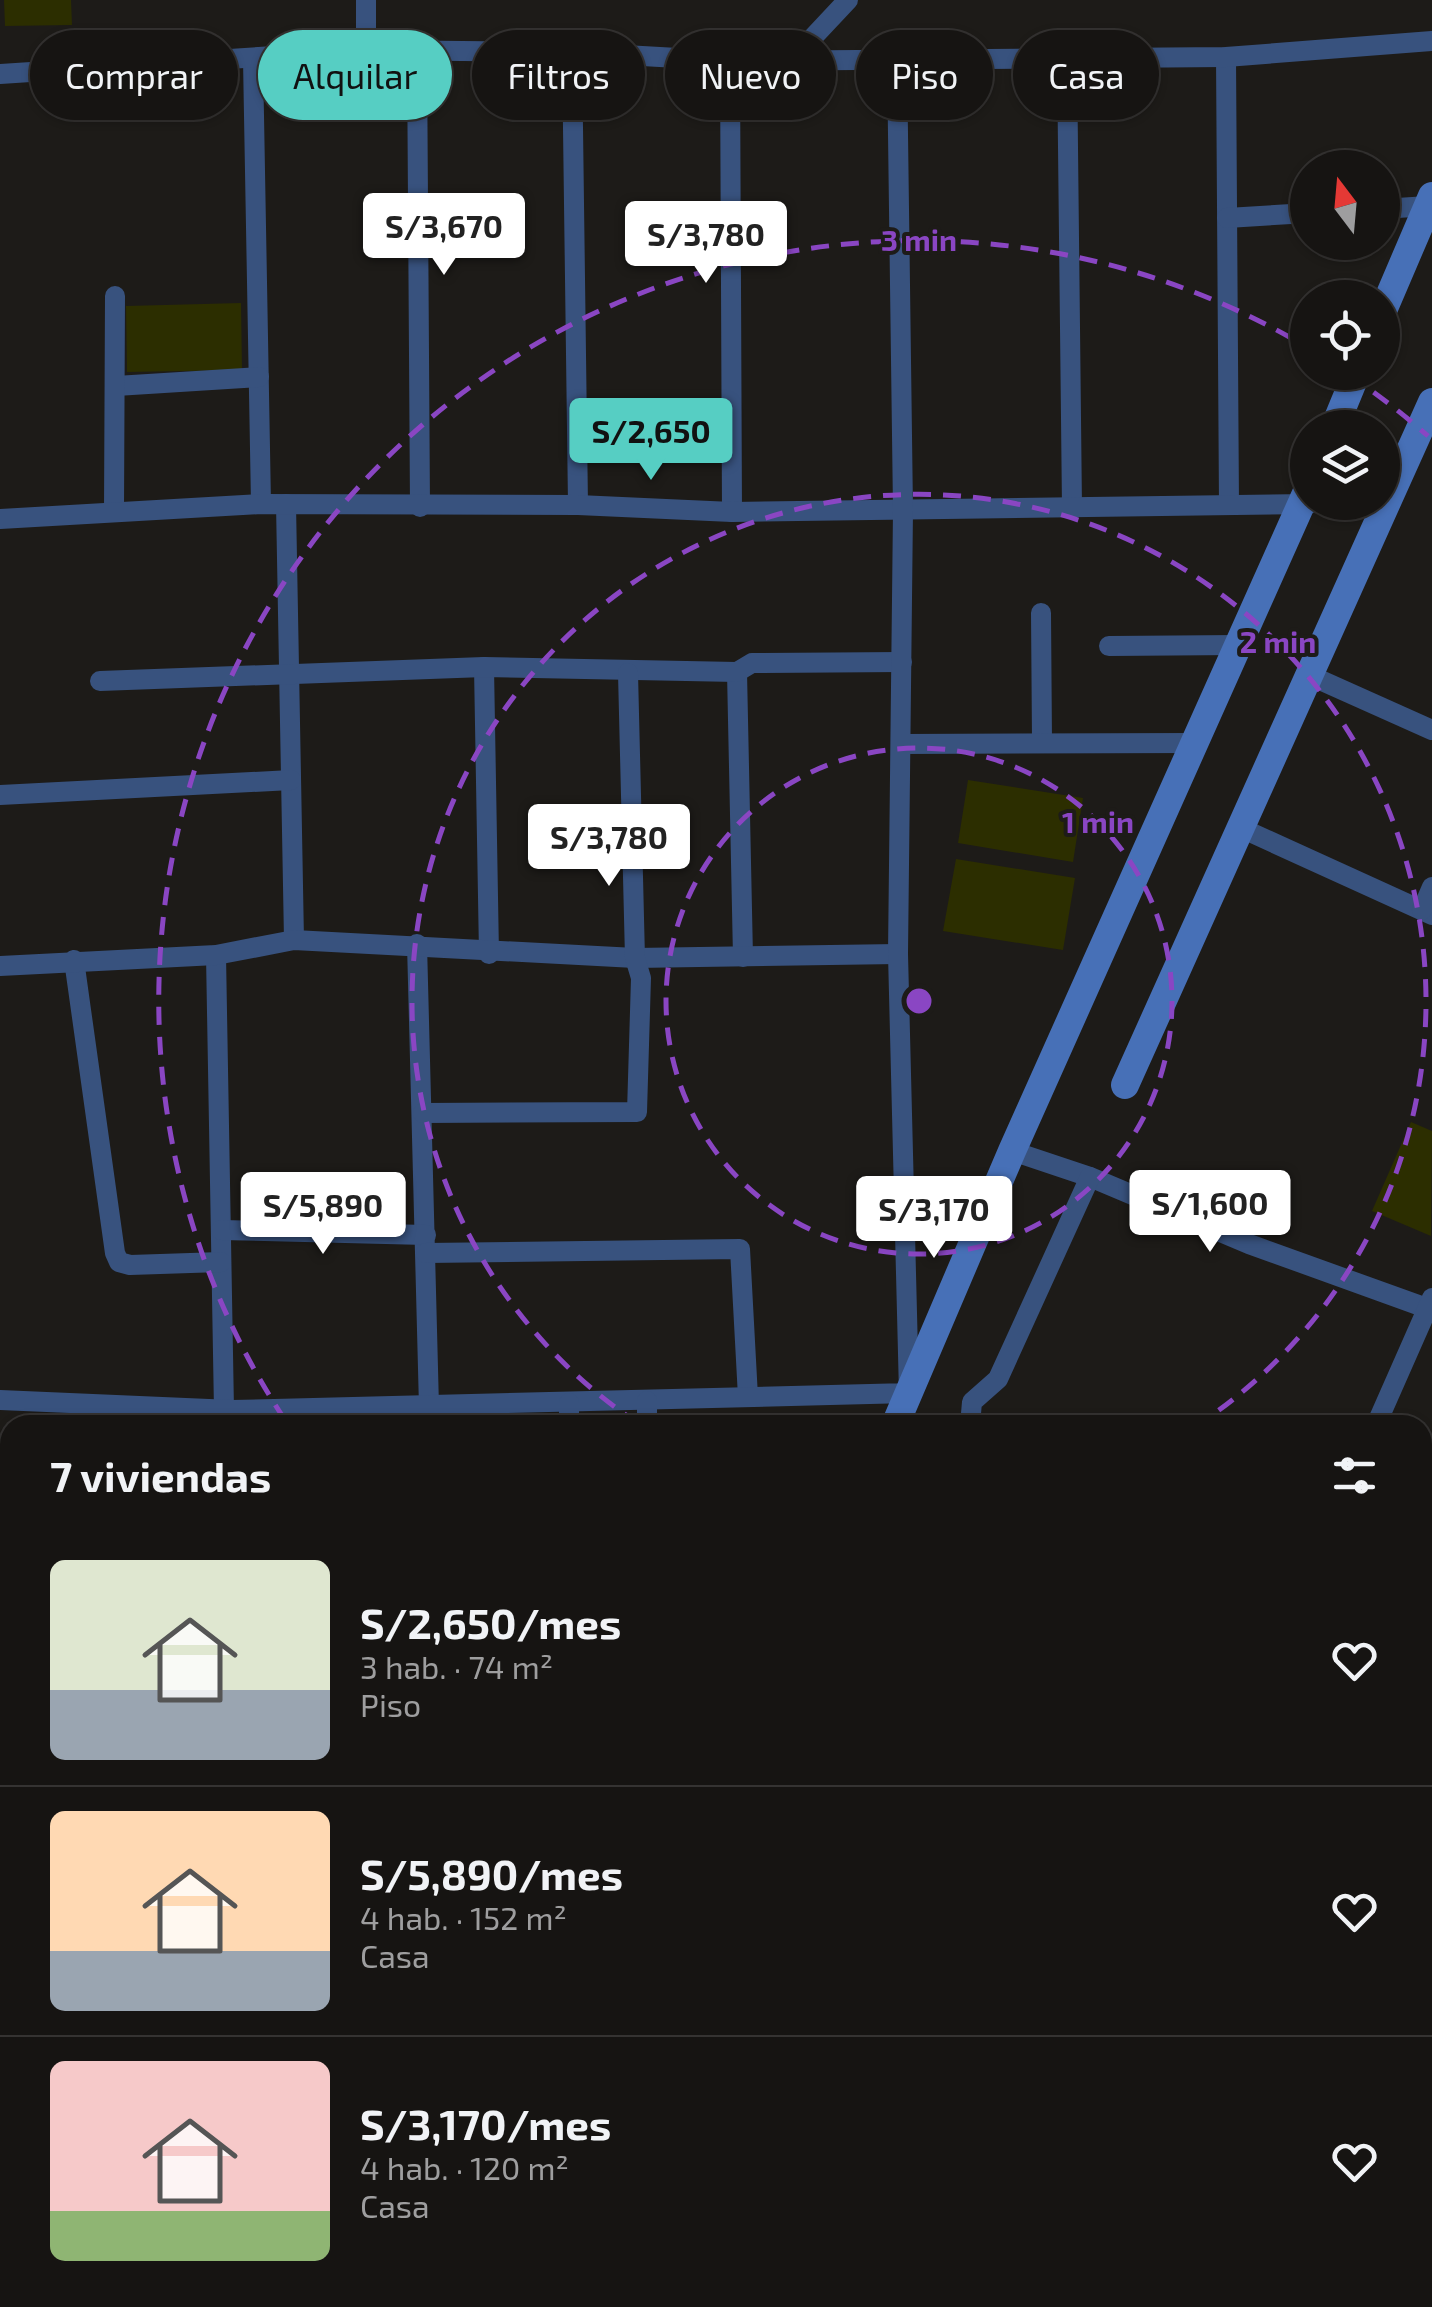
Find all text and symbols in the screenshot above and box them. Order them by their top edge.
chip: Comprar [30,30,238,120]
chip: Alquilar [258,30,452,120]
chip: Filtros [472,30,645,120]
chip: Nuevo [665,30,836,120]
chip: Piso [856,30,993,120]
chip: Casa [1013,30,1159,120]
north arrow [1290,150,1400,260]
map controls [1290,150,1400,520]
pin: S/3,670 [352,193,536,278]
pin: S/3,780 [614,201,798,286]
text: S/3,670 [385,206,503,244]
text: S/3,780 [647,214,765,252]
text: 3 min [881,221,957,257]
button: locate [1290,280,1400,390]
pin: S/2,650 [559,398,743,483]
button: layers [1290,410,1400,520]
text: S/2,650 [591,411,711,449]
text: 2 min [1240,623,1316,659]
text: 1 min [1062,803,1134,839]
pin: S/3,780 [517,804,701,889]
text: S/3,780 [550,817,668,855]
centre of rings [901,983,937,1019]
pin: S/1,600 [1118,1170,1302,1255]
pin: S/5,890 [231,1172,415,1257]
pin: S/3,170 [842,1176,1026,1261]
text: S/1,600 [1152,1183,1268,1221]
text: S/5,890 [263,1185,383,1223]
text: S/3,170 [878,1189,990,1227]
icon: filters [1327,1448,1382,1503]
text: 7 viviendas [50,1450,271,1500]
text: S/2,650/mes [360,1597,621,1647]
icon: home [130,1600,250,1720]
icon: heart [1327,1633,1382,1688]
text: 3 hab. · 74 m² [360,1647,553,1685]
text: Piso [360,1685,421,1723]
text: S/5,890/mes [360,1848,623,1898]
icon: home [130,1851,250,1971]
icon: heart [1327,1884,1382,1939]
text: 4 hab. · 152 m² [360,1898,567,1936]
text: Casa [360,1936,430,1974]
text: S/3,170/mes [360,2098,611,2148]
icon: home [130,2101,250,2221]
icon: heart [1327,2134,1382,2189]
text: 4 hab. · 120 m² [360,2148,569,2186]
text: Casa [360,2186,430,2224]

